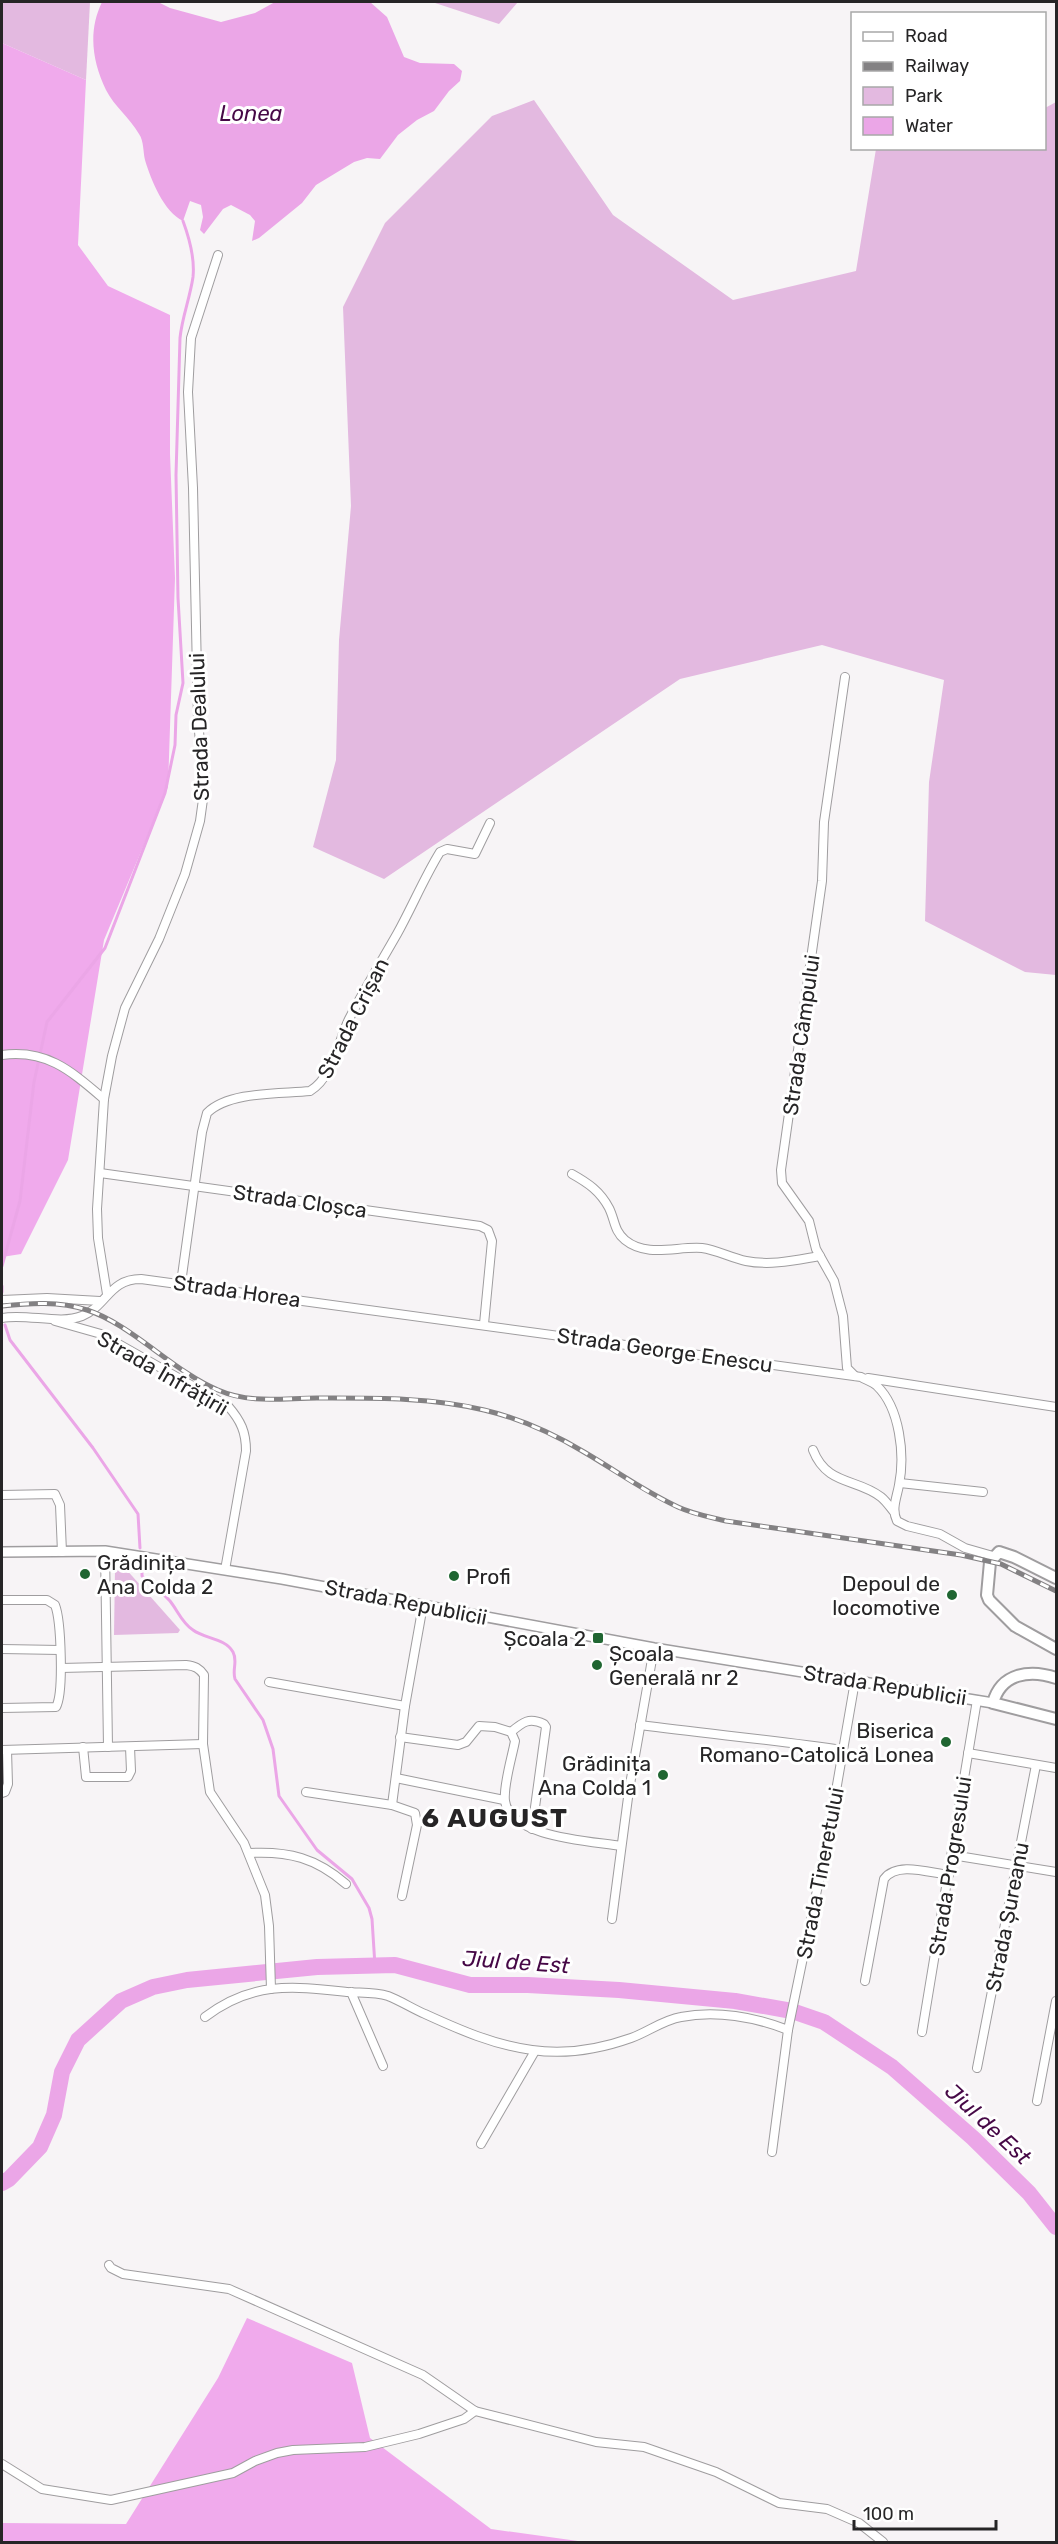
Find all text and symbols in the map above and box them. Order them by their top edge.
legend [851,12,1046,150]
text: Road [905,25,948,47]
text: Railway [905,55,969,77]
text: Park [905,85,943,107]
water label: Lonea [220,100,283,127]
text: Water [905,115,953,137]
street label: Strada Dealului [184,652,214,802]
street label: Strada Câmpului [777,953,825,1117]
street label: Strada Crișan [312,954,394,1082]
street label: Strada Cloșca [231,1179,369,1223]
street label: Strada Horea [172,1270,302,1312]
street label: Strada George Enescu [556,1322,774,1378]
street label: Strada Înfrățirii [93,1325,233,1421]
place label: Grădinița Ana Colda 2 [97,1550,213,1599]
place label: Profi [466,1564,511,1589]
marker: Grădinița Ana Colda 2 [78,1567,92,1581]
marker: Profi [447,1569,461,1583]
place label: Depoul de locomotive [832,1571,940,1620]
street label: Strada Republicii [323,1574,489,1630]
marker: Depoul de locomotive [945,1588,959,1602]
place label: Școala 2 [504,1626,586,1651]
marker: Școala 2 [591,1631,605,1645]
place label: Școala Generală nr 2 [609,1641,739,1690]
marker: Școala Generală nr 2 [590,1658,604,1672]
street label: Strada Republicii [802,1660,968,1710]
place label: Biserica Romano-Catolică Lonea [699,1718,934,1767]
marker: Biserica Romano-Catolică Lonea [939,1735,953,1749]
place label: Grădinița Ana Colda 1 [538,1751,651,1800]
marker: Grădinița Ana Colda 1 [656,1768,670,1782]
street label: Strada Progresului [923,1774,977,1958]
street label: Strada Tineretului [791,1785,849,1961]
district label: 6 AUGUST [422,1802,568,1834]
street label: Strada Șureanu [980,1840,1034,1994]
water label: Jiul de Est [462,1945,571,1979]
water label: Jiul de Est [940,2078,1037,2171]
scale bar [854,2493,996,2531]
text: 100 m [863,2503,914,2525]

